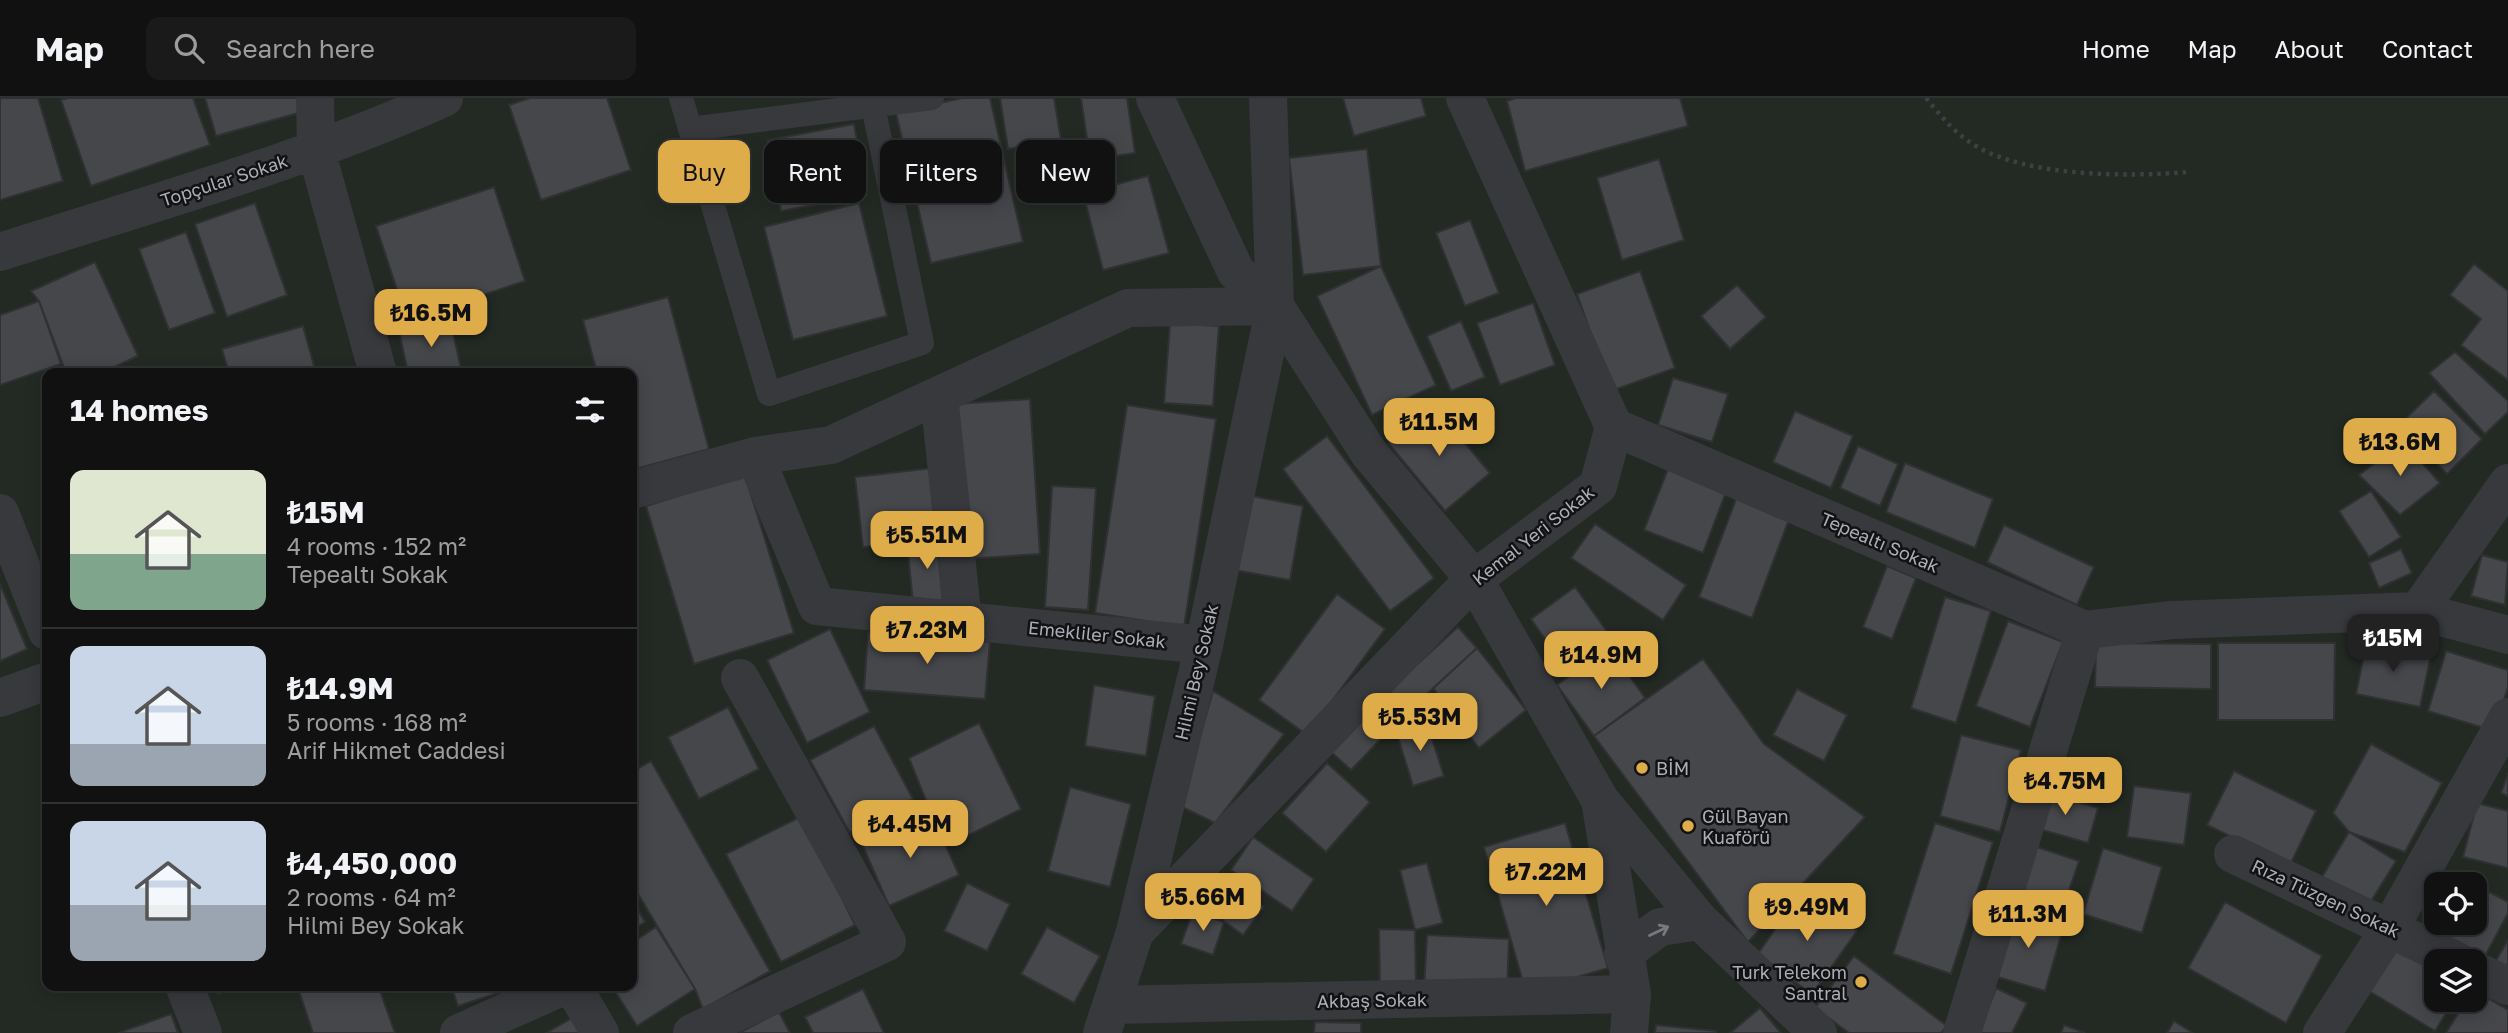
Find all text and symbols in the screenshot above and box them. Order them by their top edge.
search box [146,17,636,80]
text: Map [35,29,104,68]
icon: search [170,29,208,67]
text: Search here [226,33,375,64]
text: Home [2082,34,2150,63]
text: Map [2188,34,2237,63]
text: About [2275,34,2344,63]
text: Contact [2382,34,2473,63]
chip: Buy [658,140,750,203]
chip: Rent [764,140,866,203]
chip: Filters [880,140,1002,203]
chip: New [1016,140,1115,203]
street label: Topçular Sokak [158,149,290,211]
pin: ₺16.5M [374,289,488,349]
text: ₺16.5M [390,298,472,326]
icon: filters [571,391,609,429]
text: 14 homes [70,392,209,428]
pin: ₺11.5M [1382,398,1496,458]
text: ₺11.5M [1400,407,1478,435]
pin: ₺13.6M [2343,418,2457,478]
text: ₺13.6M [2359,427,2441,455]
street label: Kemal Yeri Sokak [1468,481,1598,589]
text: ₺15M [287,494,365,530]
icon: home [126,498,210,582]
street label: Tepealtı Sokak [1818,507,1942,577]
pin: ₺5.51M [870,512,984,571]
text: ₺5.51M [887,520,967,548]
text: 4 rooms · 152 m² [287,532,466,560]
text: Tepealtı Sokak [287,560,448,588]
street label: Hilmi Bey Sokak [1170,602,1222,742]
pin: ₺7.23M [870,606,984,666]
pin: ₺15M [2352,614,2434,674]
text: ₺7.23M [886,615,968,643]
street label: Emekliler Sokak [1027,616,1167,652]
text: ₺15M [2363,623,2423,651]
pin: ₺14.9M [1544,632,1658,691]
text: ₺14.9M [1560,640,1642,668]
text: ₺14.9M [287,670,394,706]
icon: home [126,674,210,758]
pin: ₺5.53M [1363,694,1477,753]
text: ₺5.53M [1378,702,1462,730]
text: 5 rooms · 168 m² [287,708,467,736]
text: Arif Hikmet Caddesi [287,736,506,764]
place label: BİM [1656,757,1689,779]
pin: ₺4.75M [2008,758,2122,817]
marker: BİM [1634,760,1650,776]
text: ₺4.75M [2024,766,2106,794]
pin: ₺4.45M [853,800,967,860]
place label: Gül Bayan Kuaförü [1702,805,1789,848]
text: ₺4.45M [868,809,952,837]
marker: Gül Bayan Kuaförü [1680,818,1696,834]
text: ₺4,450,000 [287,845,457,881]
pin: ₺7.22M [1489,848,1603,908]
icon: home [126,849,210,933]
street label: Rıza Tüzgen Sokak [2249,854,2403,942]
text: ₺7.22M [1505,857,1587,885]
map controls [2424,872,2487,1012]
button: locate [2424,872,2487,935]
pin: ₺5.66M [1146,874,1260,933]
text: ₺5.66M [1161,882,1245,910]
text: 2 rooms · 64 m² [287,883,456,911]
pin: ₺9.49M [1750,884,1864,943]
pin: ₺11.3M [1971,890,2085,950]
text: ₺9.49M [1765,892,1849,920]
text: ₺11.3M [1989,899,2067,927]
text: Hilmi Bey Sokak [287,911,464,939]
one-way arrow [1648,924,1669,937]
button: layers [2424,949,2487,1012]
place label: Turk Telekom Santral [1732,961,1847,1004]
marker: Turk Telekom Santral [1853,974,1869,990]
street label: Akbaş Sokak [1317,988,1427,1012]

